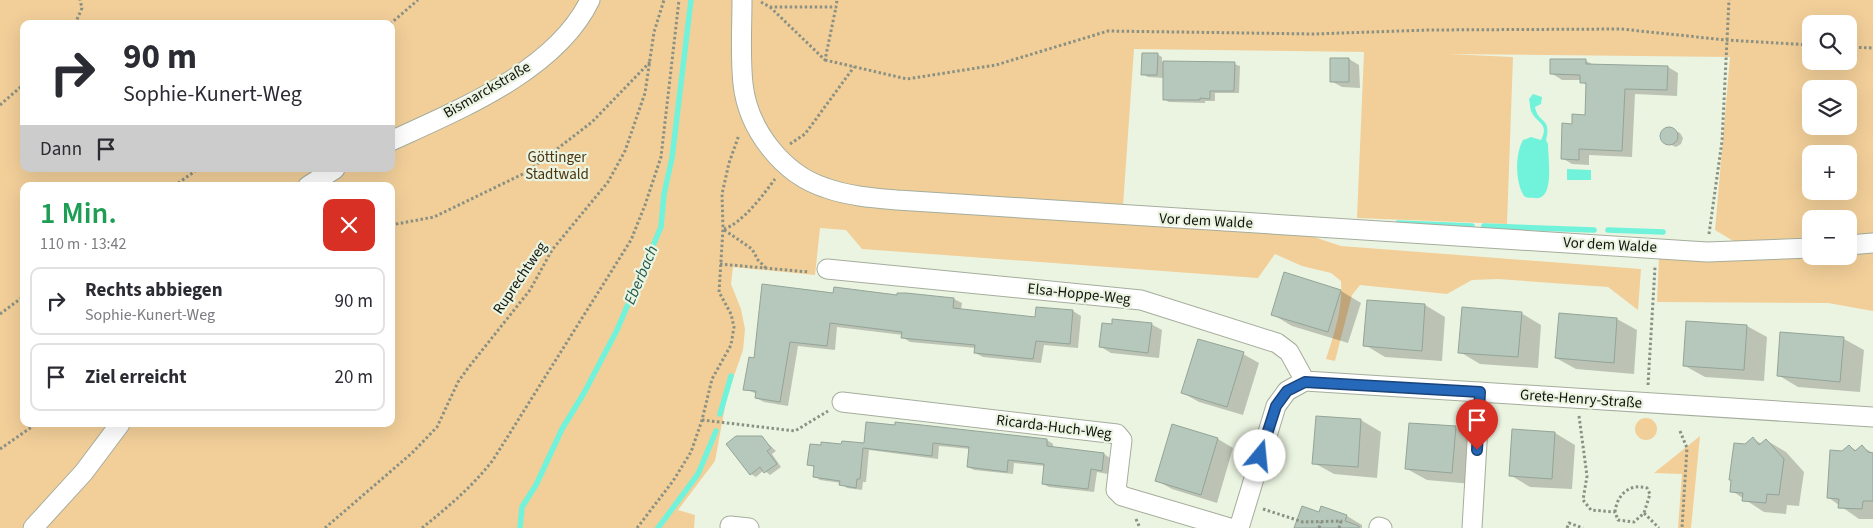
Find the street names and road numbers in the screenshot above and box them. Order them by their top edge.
street label: Bismarckstraße [439,56,535,124]
street label: Vor dem Walde [1159,208,1253,234]
street label: Vor dem Walde [1563,232,1657,258]
street label: Ruprechtweg [488,237,552,318]
street label: Elsa-Hoppe-Weg [1026,278,1132,310]
street label: Grete-Henry-Straße [1519,384,1643,414]
street label: Ricarda-Huch-Weg [995,409,1113,445]

